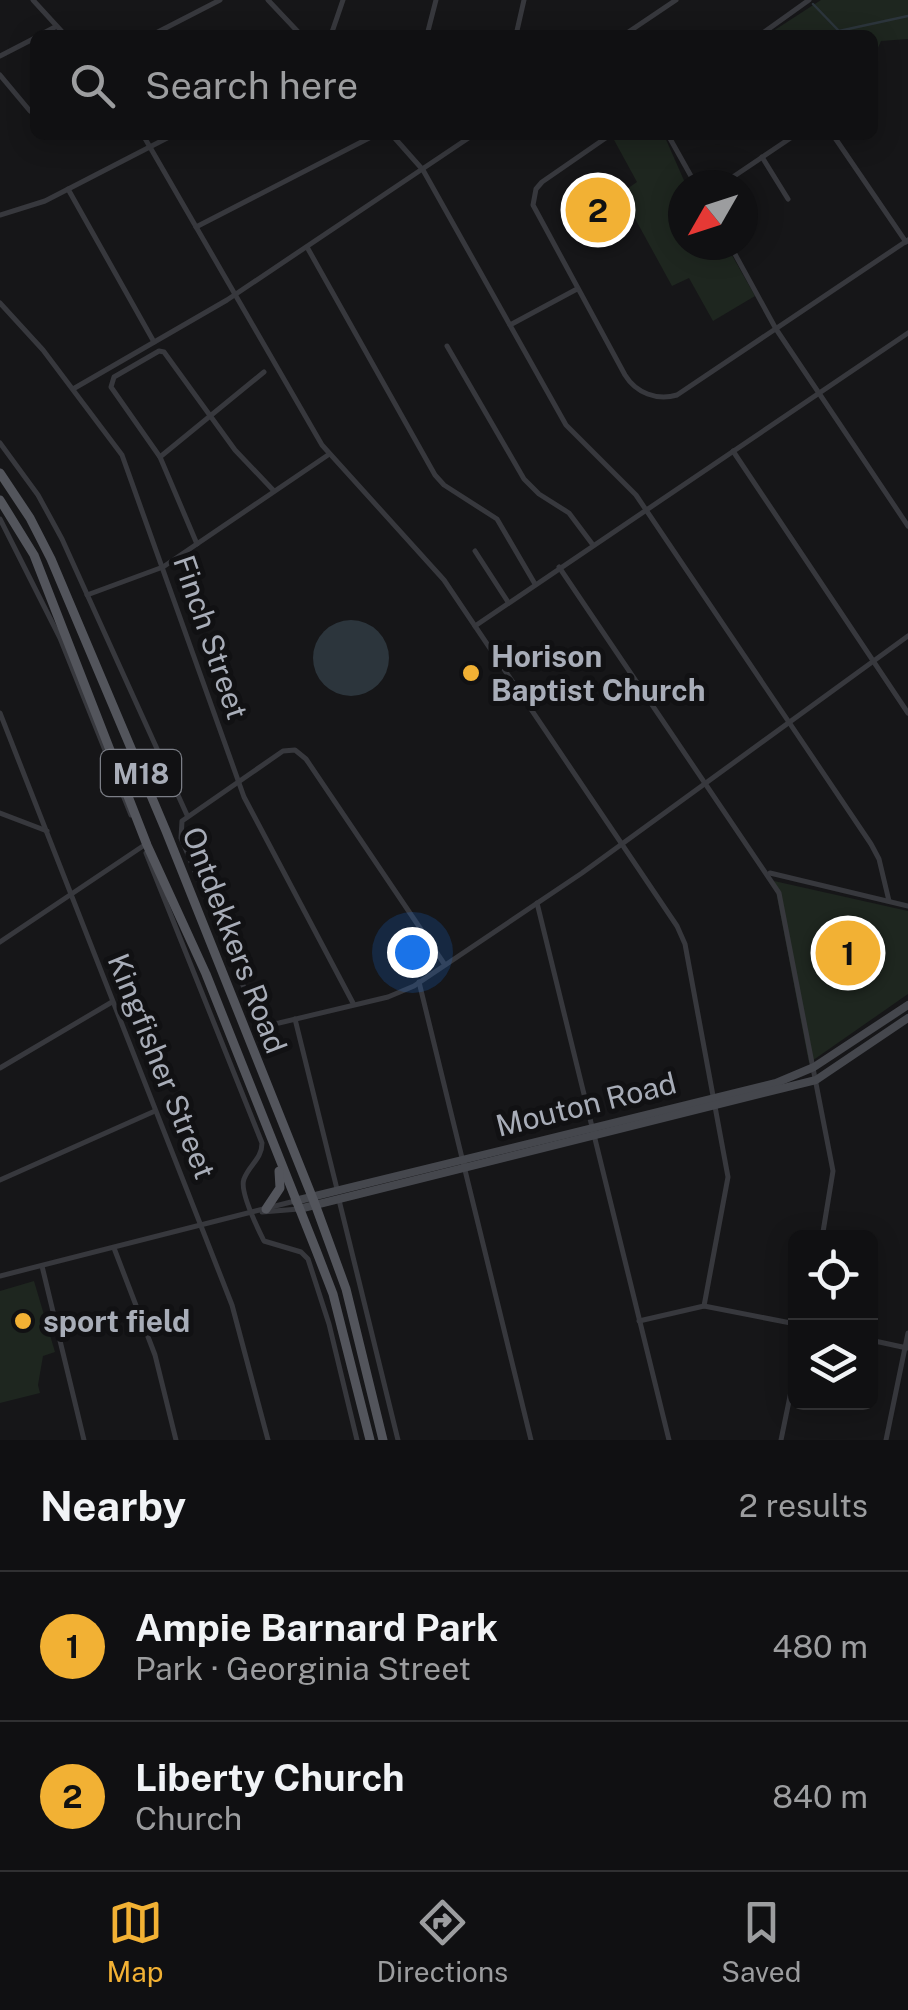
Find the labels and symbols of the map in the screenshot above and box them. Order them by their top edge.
north arrow [668,170,758,260]
pin: 2 [566,172,630,248]
street label: Finch Street [166,550,256,724]
place label: Horison Baptist Church [491,638,705,708]
marker: Horison Baptist Church [460,662,482,684]
road number: M18 [101,750,181,796]
street label: Ontdekkers Road [175,822,295,1058]
pin: 1 [816,916,880,990]
your location [387,927,438,978]
street label: Kingfisher Street [100,948,224,1184]
street label: Mouton Road [492,1064,680,1144]
place label: sport field [43,1303,190,1339]
marker: sport field [12,1310,34,1332]

